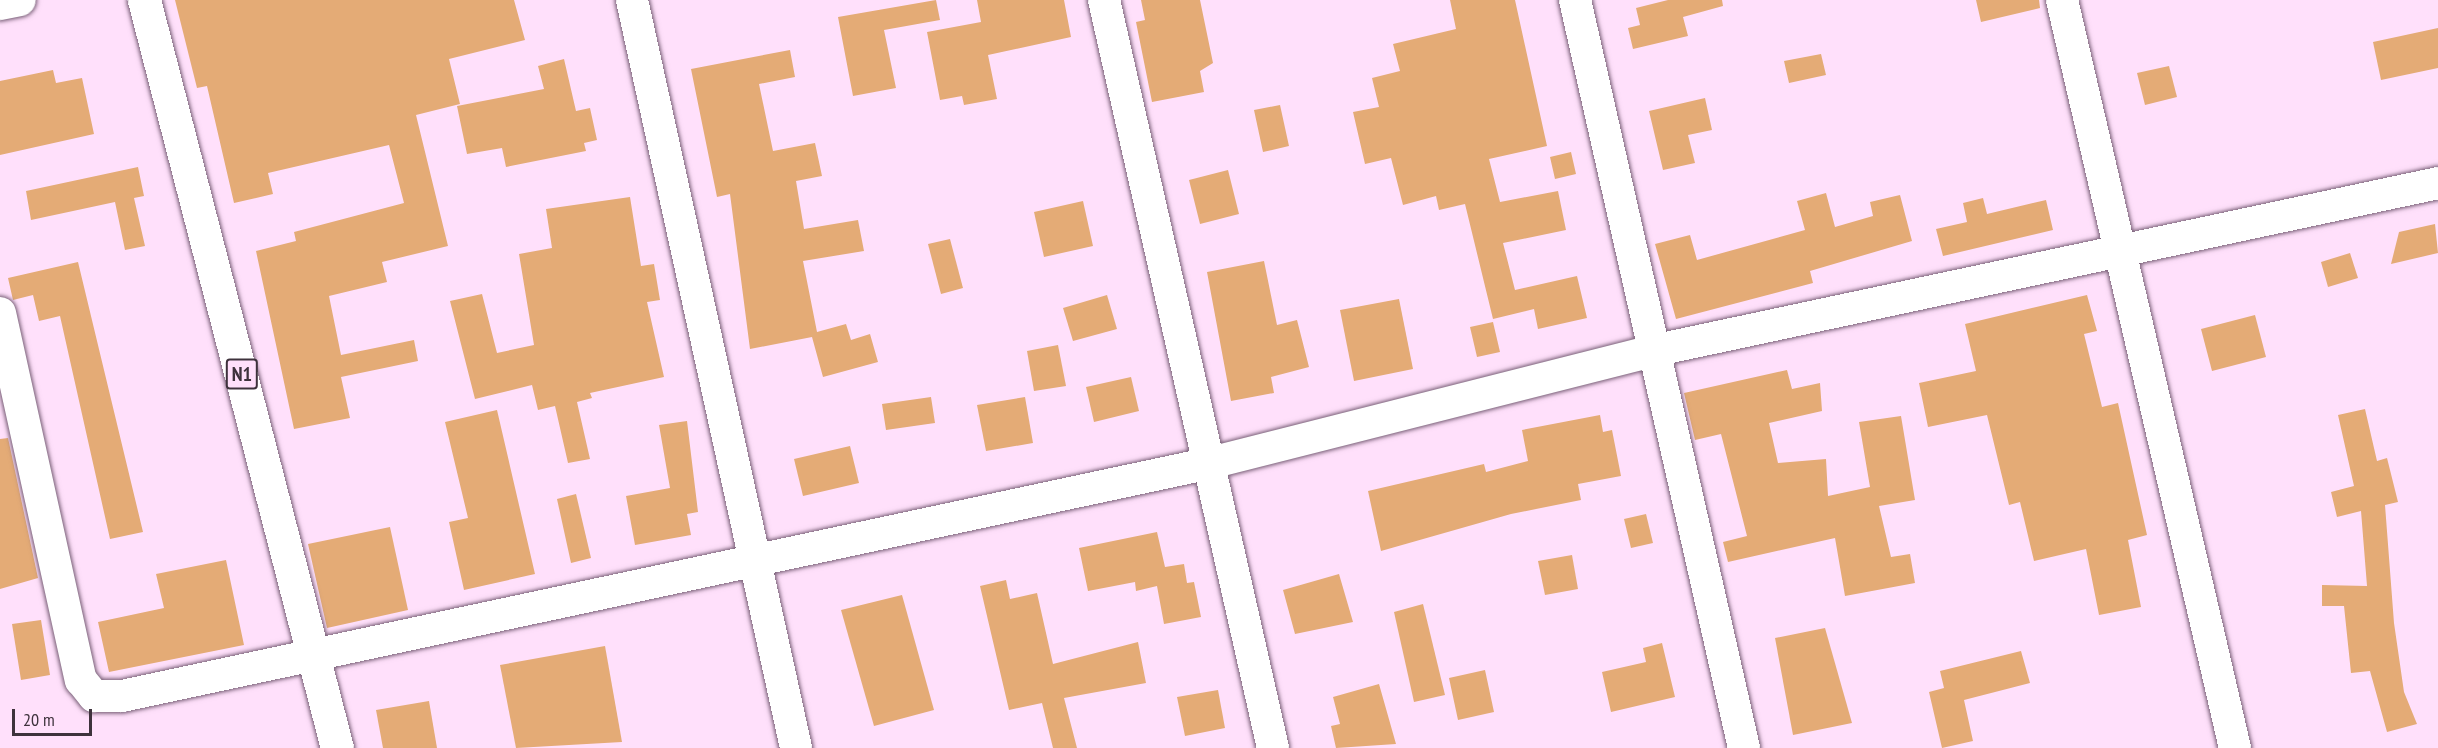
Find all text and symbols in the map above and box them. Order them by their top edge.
road number: N1 [226,357,258,391]
scale bar [15,697,94,735]
text: 20 m [23,708,55,731]

